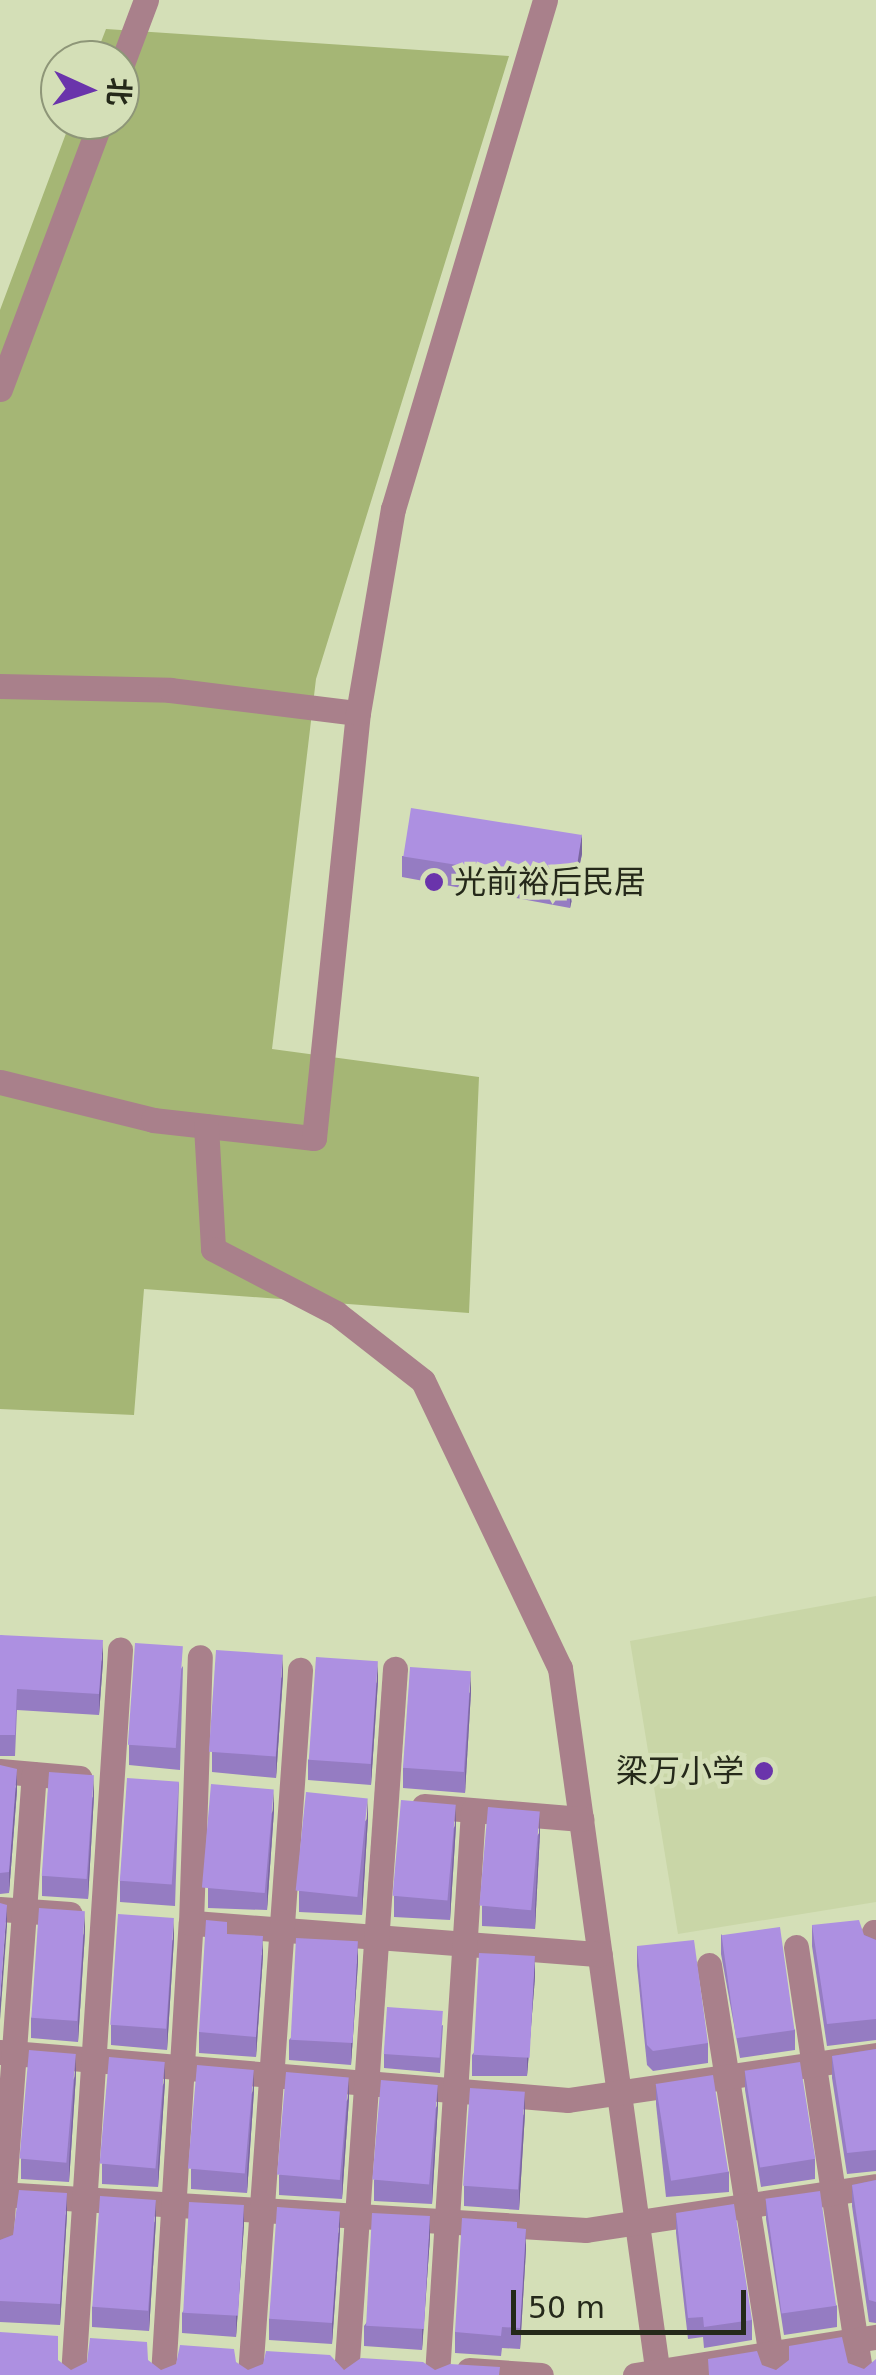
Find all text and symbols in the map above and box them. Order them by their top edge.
north arrow [40,40,140,140]
text: 北 [101,77,136,106]
place label: 光前裕后民居 [454,863,646,901]
marker: 光前裕后民居 [423,871,445,893]
place label: 梁万小学 [616,1752,744,1790]
marker: 梁万小学 [753,1760,775,1782]
scale bar [516,2270,751,2332]
text: 50 m [528,2290,605,2325]

